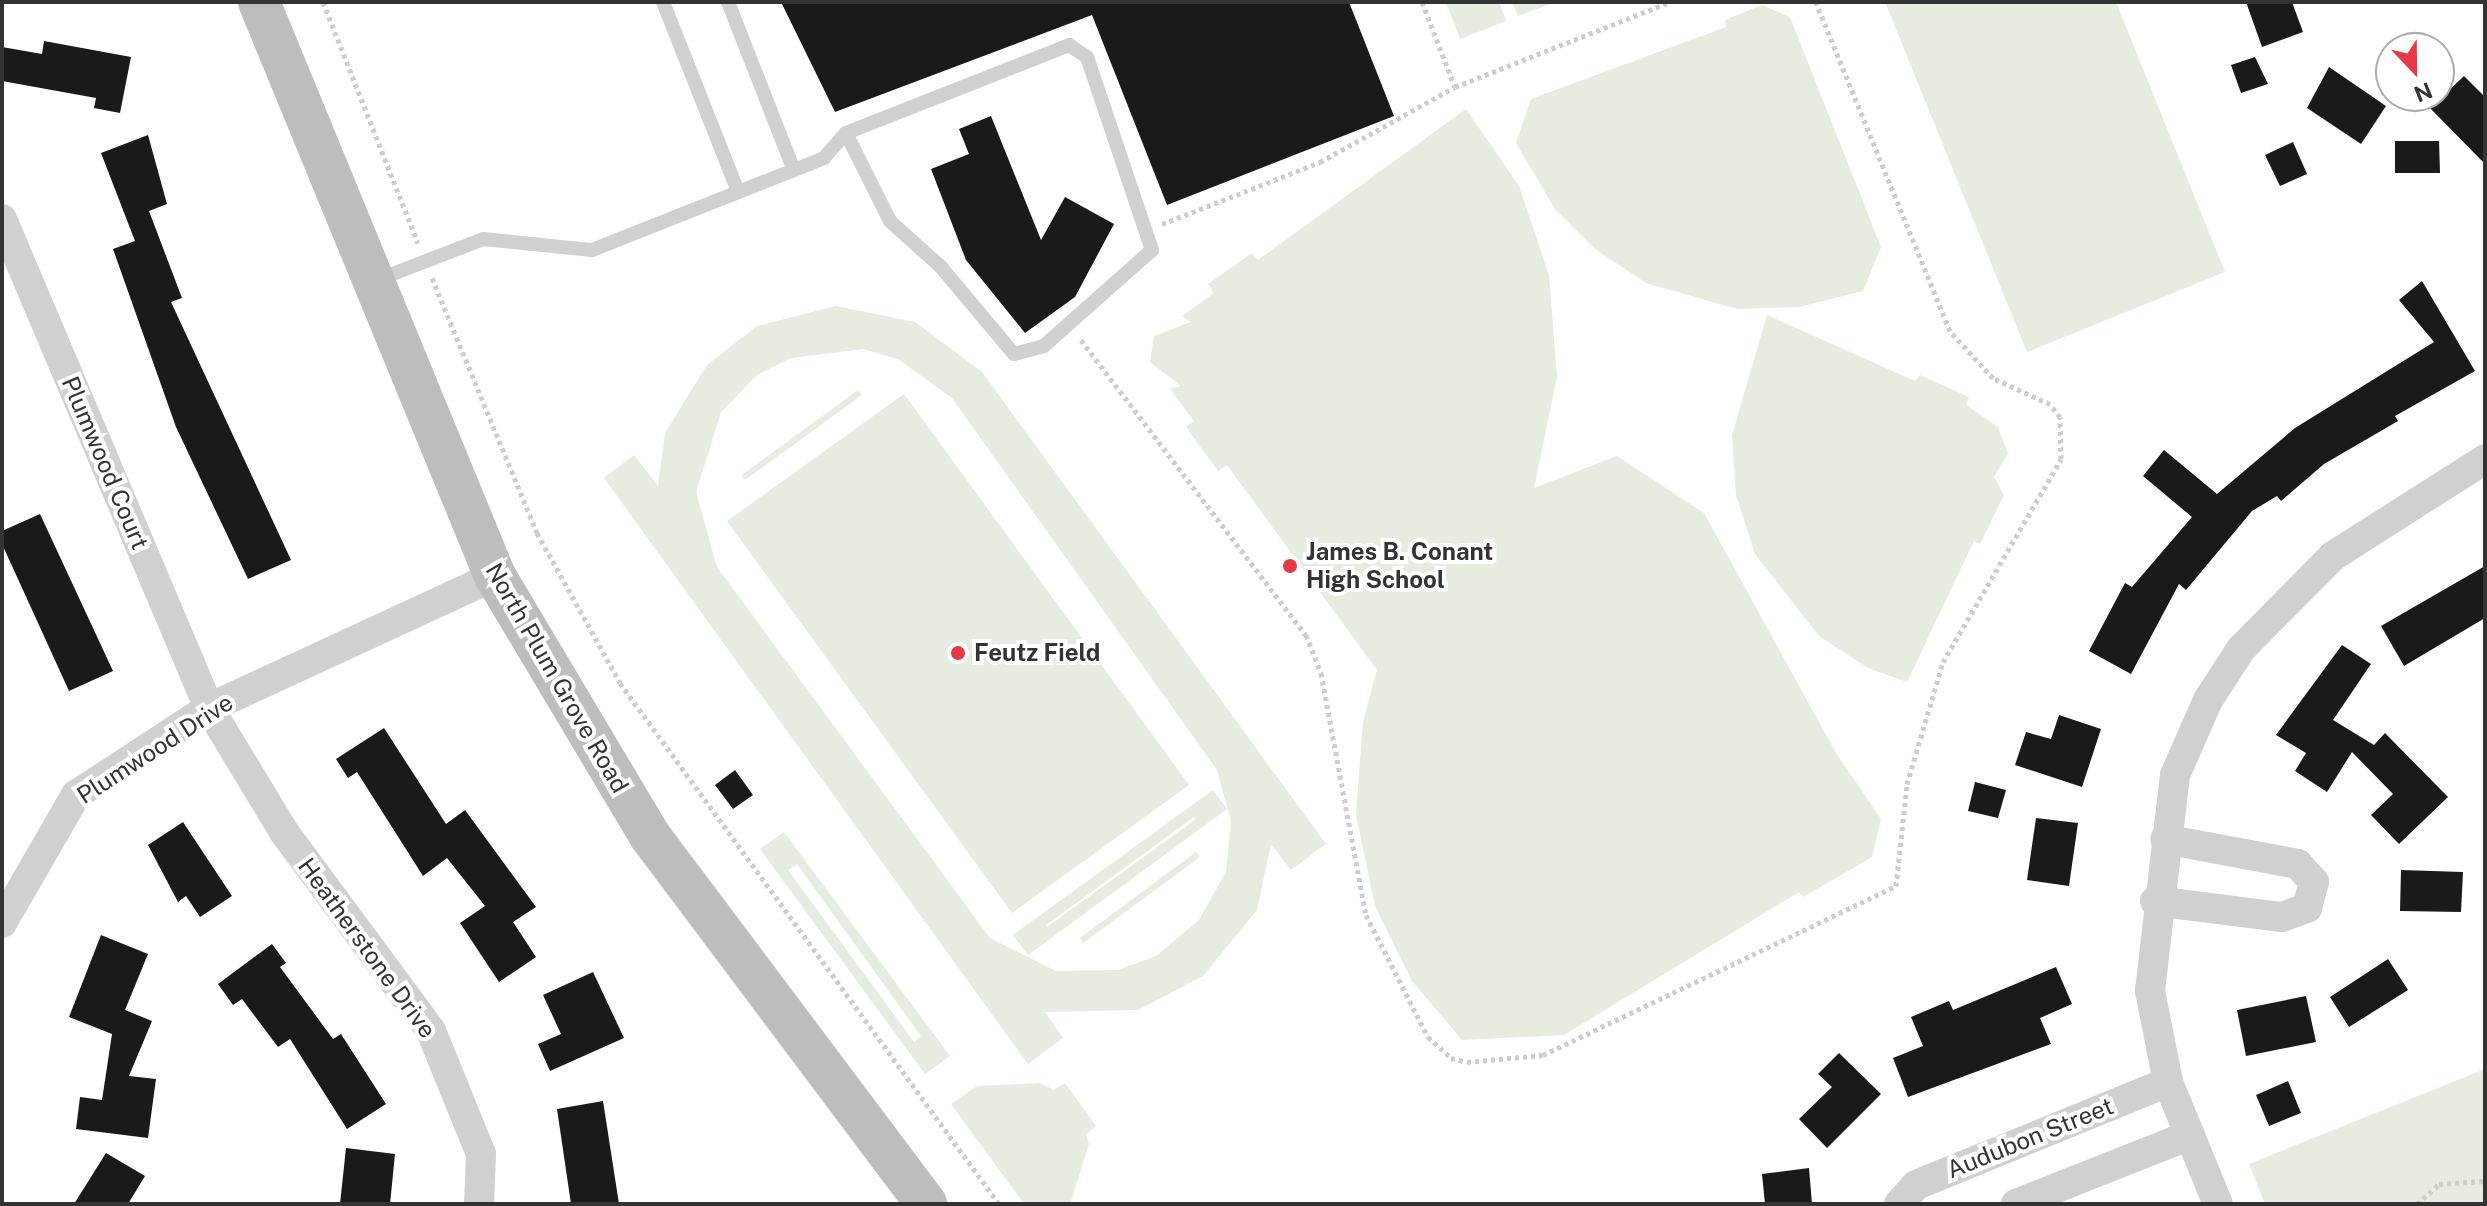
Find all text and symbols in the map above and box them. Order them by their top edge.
north arrow [2375,32,2455,112]
text: N [2410,77,2436,108]
street label: Plumwood Court [56,372,154,554]
place label: James B. Conant High School [1306,538,1494,594]
marker: James B. Conant High School [1281,557,1299,575]
street label: North Plum Grove Road [479,558,635,798]
place label: Feutz Field [974,639,1100,667]
marker: Feutz Field [949,644,967,662]
street label: Plumwood Drive [72,688,238,810]
street label: Heatherstone Drive [292,852,442,1044]
street label: Audubon Street [1943,1092,2117,1184]

